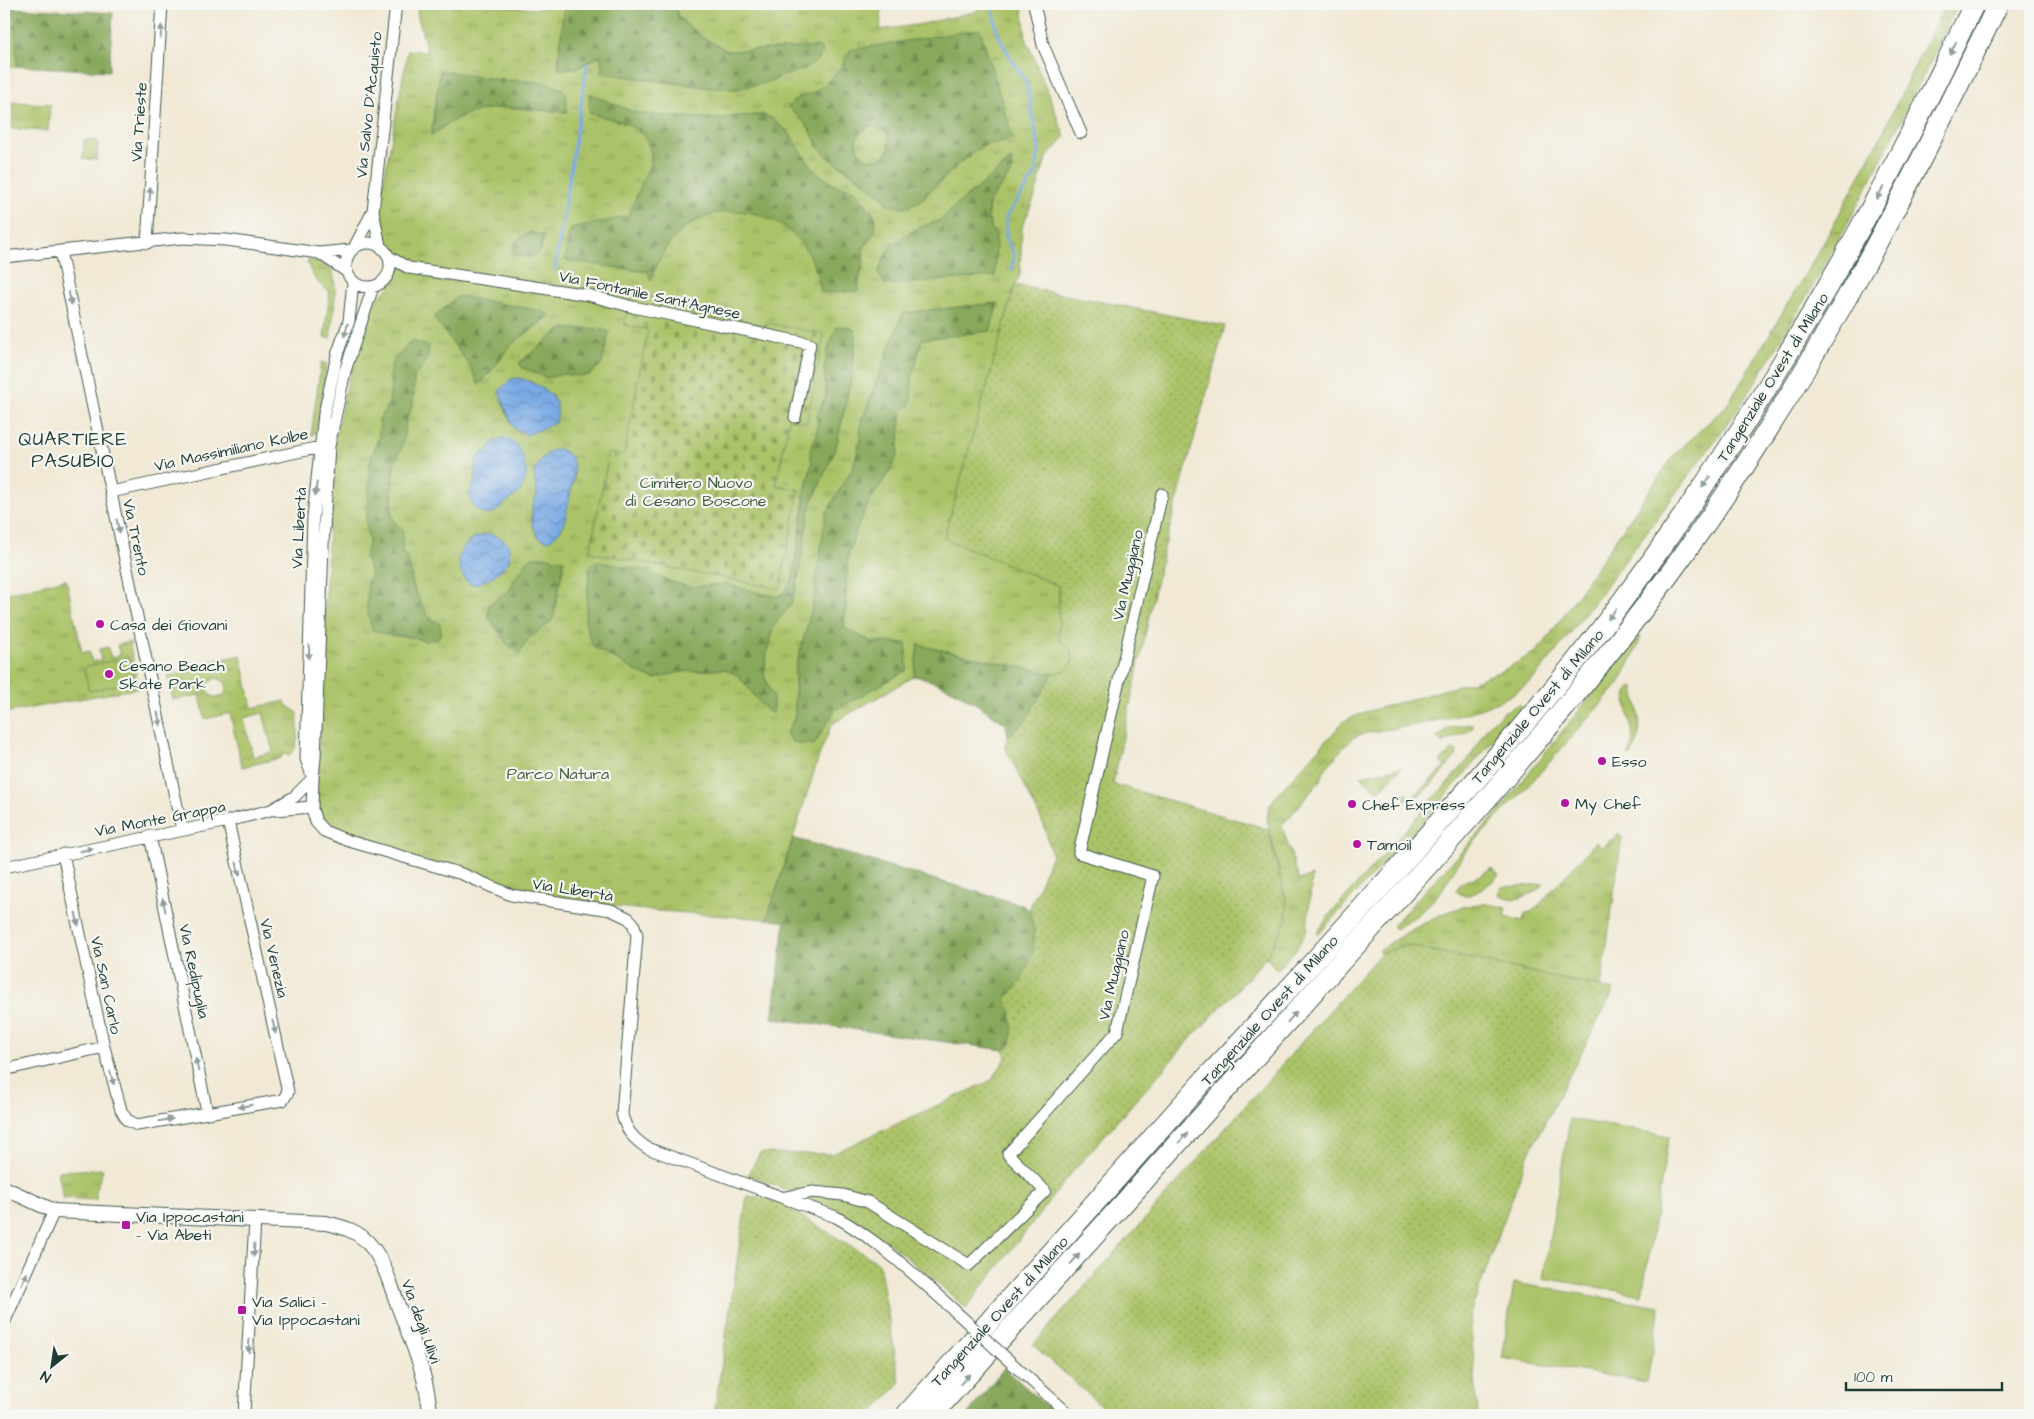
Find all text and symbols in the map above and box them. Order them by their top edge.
one-way arrow [157,24,165,40]
street label: Via Salvo D'Acquisto [350,31,388,179]
one-way arrow [1949,41,1957,55]
street label: Via Trieste [125,81,153,163]
one-way arrow [146,186,154,202]
one-way arrow [1875,186,1884,199]
street label: Via Fontanile Sant'Agnese [557,265,743,326]
street label: Tangenziale Ovest di Milano [1712,289,1835,467]
one-way arrow [67,291,75,307]
one-way arrow [342,323,350,338]
street label: Via Massimiliano Kolbe [152,423,311,477]
district label: QUARTIERE PASUBIO [18,426,128,475]
park label: Cimitero Nuovo di Cesano Boscone [626,472,767,512]
one-way arrow [1701,475,1711,489]
one-way arrow [312,482,320,498]
street label: Via Libertà [286,487,312,569]
street label: Via Trento [117,497,155,578]
one-way arrow [114,518,122,534]
street label: Via Muggiano [1107,528,1150,623]
one-way arrow [1607,608,1618,621]
place label: Casa dei Giovani [110,614,228,636]
marker: Casa dei Giovani [94,618,106,630]
street label: Tangenziale Ovest di Milano [1466,624,1610,789]
one-way arrow [305,644,313,660]
place label: Cesano Beach Skate Park [119,655,225,695]
marker: Cesano Beach Skate Park [103,668,115,680]
one-way arrow [155,712,163,727]
place label: Esso [1612,751,1647,773]
marker: Esso [1596,755,1608,767]
park label: Parco Natura [507,763,609,785]
place label: My Chef [1575,793,1641,816]
place label: Chef Express [1362,794,1465,816]
street label: Via Monte Grappa [93,796,227,842]
marker: My Chef [1559,797,1571,809]
marker: Chef Express [1346,798,1358,810]
place label: Tamoil [1367,834,1412,856]
marker: Tamoil [1351,838,1363,850]
one-way arrow [78,845,94,853]
one-way arrow [234,861,242,876]
street label: Via Libertà [531,873,615,907]
one-way arrow [160,897,168,913]
one-way arrow [73,912,81,927]
street label: Via Venezia [254,916,294,1000]
street label: Via Redipuglia [172,922,215,1021]
street label: Via Muggiano [1093,928,1136,1023]
street label: Tangenziale Ovest di Milano [1196,930,1344,1092]
street label: Via San Carlo [85,934,127,1036]
one-way arrow [1286,1011,1297,1024]
one-way arrow [270,1020,278,1035]
one-way arrow [193,1056,201,1072]
one-way arrow [108,1070,116,1085]
one-way arrow [237,1103,253,1111]
one-way arrow [159,1115,175,1123]
one-way arrow [1177,1133,1189,1145]
place label: Via Ippocastani - Via Abeti [136,1206,244,1246]
marker: Via Ippocastani - Via Abeti [120,1219,132,1231]
street label: Tangenziale Ovest di Milano [926,1231,1074,1393]
one-way arrow [250,1242,258,1258]
one-way arrow [1069,1254,1081,1266]
one-way arrow [20,1272,28,1286]
street label: Via degli Ulivi [395,1276,447,1367]
place label: Via Salici - Via Ippocastani [252,1291,360,1331]
marker: Via Salici - Via Ippocastani [236,1304,248,1316]
one-way arrow [244,1338,252,1354]
north arrow [28,1342,78,1392]
scale bar [1846,1359,2003,1391]
text: N [37,1365,55,1387]
text: 100 m [1854,1367,1893,1388]
one-way arrow [959,1374,971,1386]

